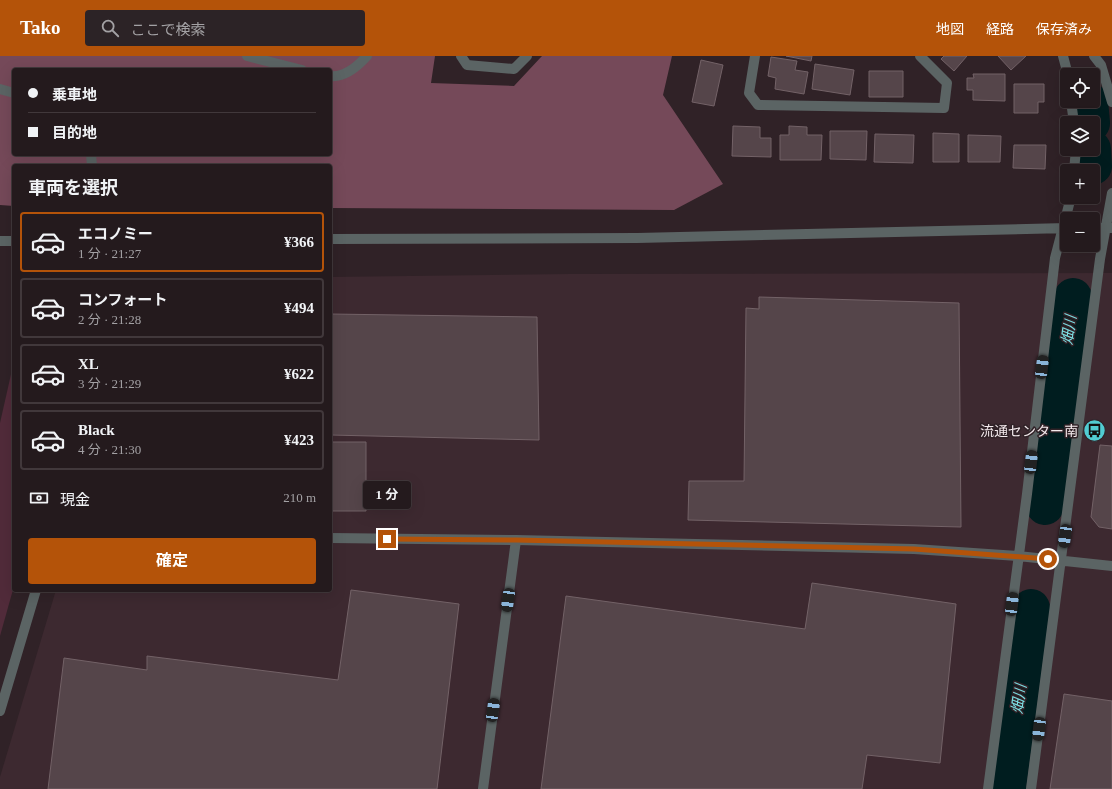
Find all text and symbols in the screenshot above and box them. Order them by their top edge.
search box [85,10,365,46]
text: Tako [20,17,61,38]
icon: search [99,17,121,39]
text: ここで検索 [131,22,206,38]
text: 地図 [936,22,964,37]
text: 経路 [986,22,1014,37]
text: 保存済み [1036,22,1092,37]
map controls [1060,68,1100,252]
button: locate [1060,68,1100,108]
text: 乗車地 [52,87,97,103]
button: layers [1060,116,1100,156]
text: 目的地 [52,125,97,141]
button: + [1060,164,1100,204]
text: 車両を選択 [28,178,118,198]
button: − [1060,212,1100,252]
icon: car [30,224,66,260]
text: エコノミー [78,226,153,242]
text: ¥366 [284,234,314,250]
text: 1 分 · 21:27 [78,246,141,261]
icon: car [30,290,66,326]
text: コンフォート [78,292,168,308]
text: ¥494 [284,300,314,316]
text: 2 分 · 21:28 [78,312,141,327]
water label: 畑川 [1059,312,1079,346]
car [1035,354,1049,380]
icon: car [30,356,66,392]
text: XL [78,356,99,372]
text: ¥622 [284,366,314,382]
text: 3 分 · 21:29 [78,376,141,391]
bus stop icon: 流通センター南 [1081,418,1107,444]
icon: car [30,422,66,458]
text: Black [78,422,115,438]
place label: 流通センター南 [980,424,1078,439]
text: ¥423 [284,432,314,448]
text: 4 分 · 21:30 [78,442,141,457]
car [1024,449,1038,475]
callout: 1 分 [363,481,411,509]
icon: cash [28,487,50,509]
text: 1 分 [376,487,398,502]
text: 210 m [283,490,316,505]
text: 現金 [60,492,90,508]
car [1057,523,1073,549]
route end [378,530,396,548]
button: 確定 [28,538,316,584]
route start [1039,550,1057,568]
car [500,587,516,613]
car [1005,591,1019,617]
water label: 畑川 [1009,681,1029,715]
car [485,697,501,723]
car [1032,716,1046,742]

